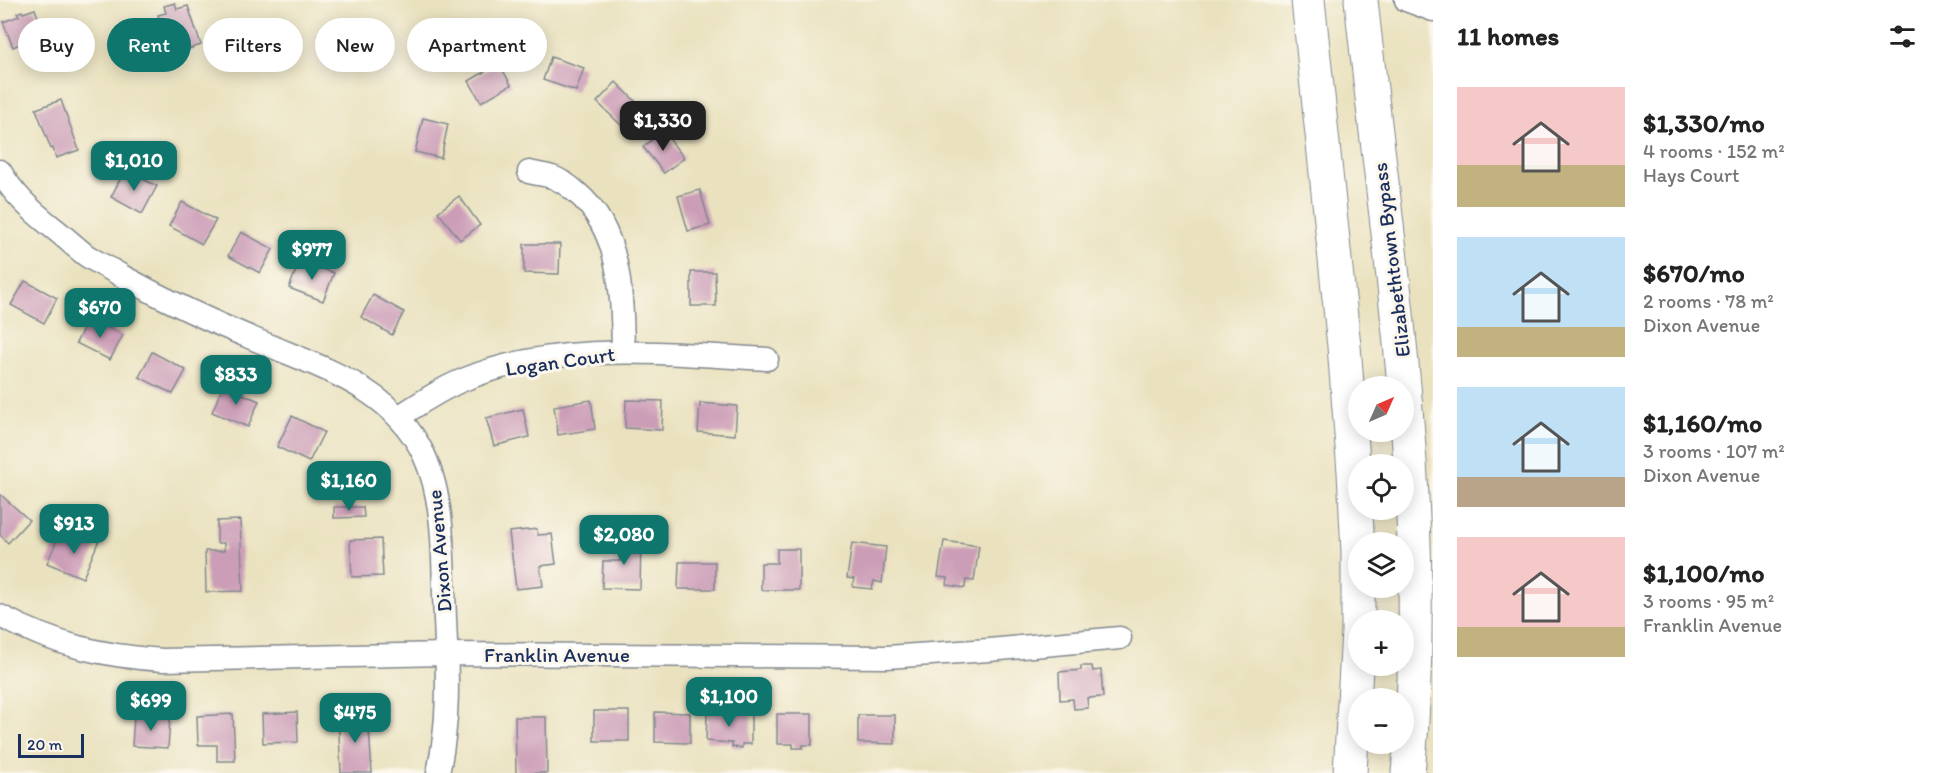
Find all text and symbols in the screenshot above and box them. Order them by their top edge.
chip: Buy [18,18,95,72]
chip: Rent [107,18,191,72]
chip: Filters [203,18,303,72]
chip: New [315,18,395,72]
chip: Apartment [407,18,547,72]
text: 11 homes [1457,20,1559,52]
icon: filters [1886,20,1919,53]
pin: $1,330 [614,101,712,152]
text: $1,330/mo [1643,107,1765,139]
text: $1,330 [634,108,692,132]
icon: home [1505,111,1577,183]
text: 4 rooms · 152 m² [1643,139,1785,163]
pin: $1,010 [85,141,183,192]
text: $1,010 [105,148,163,172]
street label: Elizabethtown Bypass [1367,161,1415,359]
text: Hays Court [1643,163,1739,187]
pin: $977 [276,230,348,281]
text: $977 [292,237,332,261]
text: $670/mo [1643,257,1745,289]
icon: home [1505,261,1577,333]
pin: $670 [64,288,136,339]
text: 2 rooms · 78 m² [1643,289,1774,313]
text: $670 [79,295,121,319]
text: Dixon Avenue [1643,313,1760,337]
street label: Logan Court [504,341,616,381]
pin: $833 [200,355,272,406]
text: $833 [215,362,257,386]
north arrow [1348,376,1414,442]
map controls [1348,376,1414,754]
text: $1,160/mo [1643,407,1762,439]
icon: home [1505,411,1577,483]
text: 3 rooms · 107 m² [1643,439,1785,463]
button: locate [1348,454,1414,520]
pin: $1,160 [300,461,398,512]
text: Dixon Avenue [1643,463,1760,487]
text: $1,160 [321,468,377,492]
street label: Dixon Avenue [421,489,457,613]
pin: $913 [38,504,110,555]
text: $913 [54,511,94,535]
pin: $2,080 [575,515,673,566]
text: $2,080 [594,522,655,546]
button: layers [1348,532,1414,598]
text: $1,100/mo [1643,557,1765,589]
icon: home [1505,561,1577,633]
text: 3 rooms · 95 m² [1643,589,1774,613]
button: + [1348,610,1414,676]
text: Franklin Avenue [1643,613,1782,637]
street label: Franklin Avenue [484,642,630,667]
pin: $1,100 [680,677,778,728]
pin: $699 [115,681,187,732]
text: $1,100 [700,684,758,708]
text: $699 [130,688,172,712]
button: − [1348,688,1414,754]
pin: $475 [319,693,391,744]
text: $475 [334,700,376,724]
scale bar [18,731,84,758]
text: 20 m [27,735,62,754]

